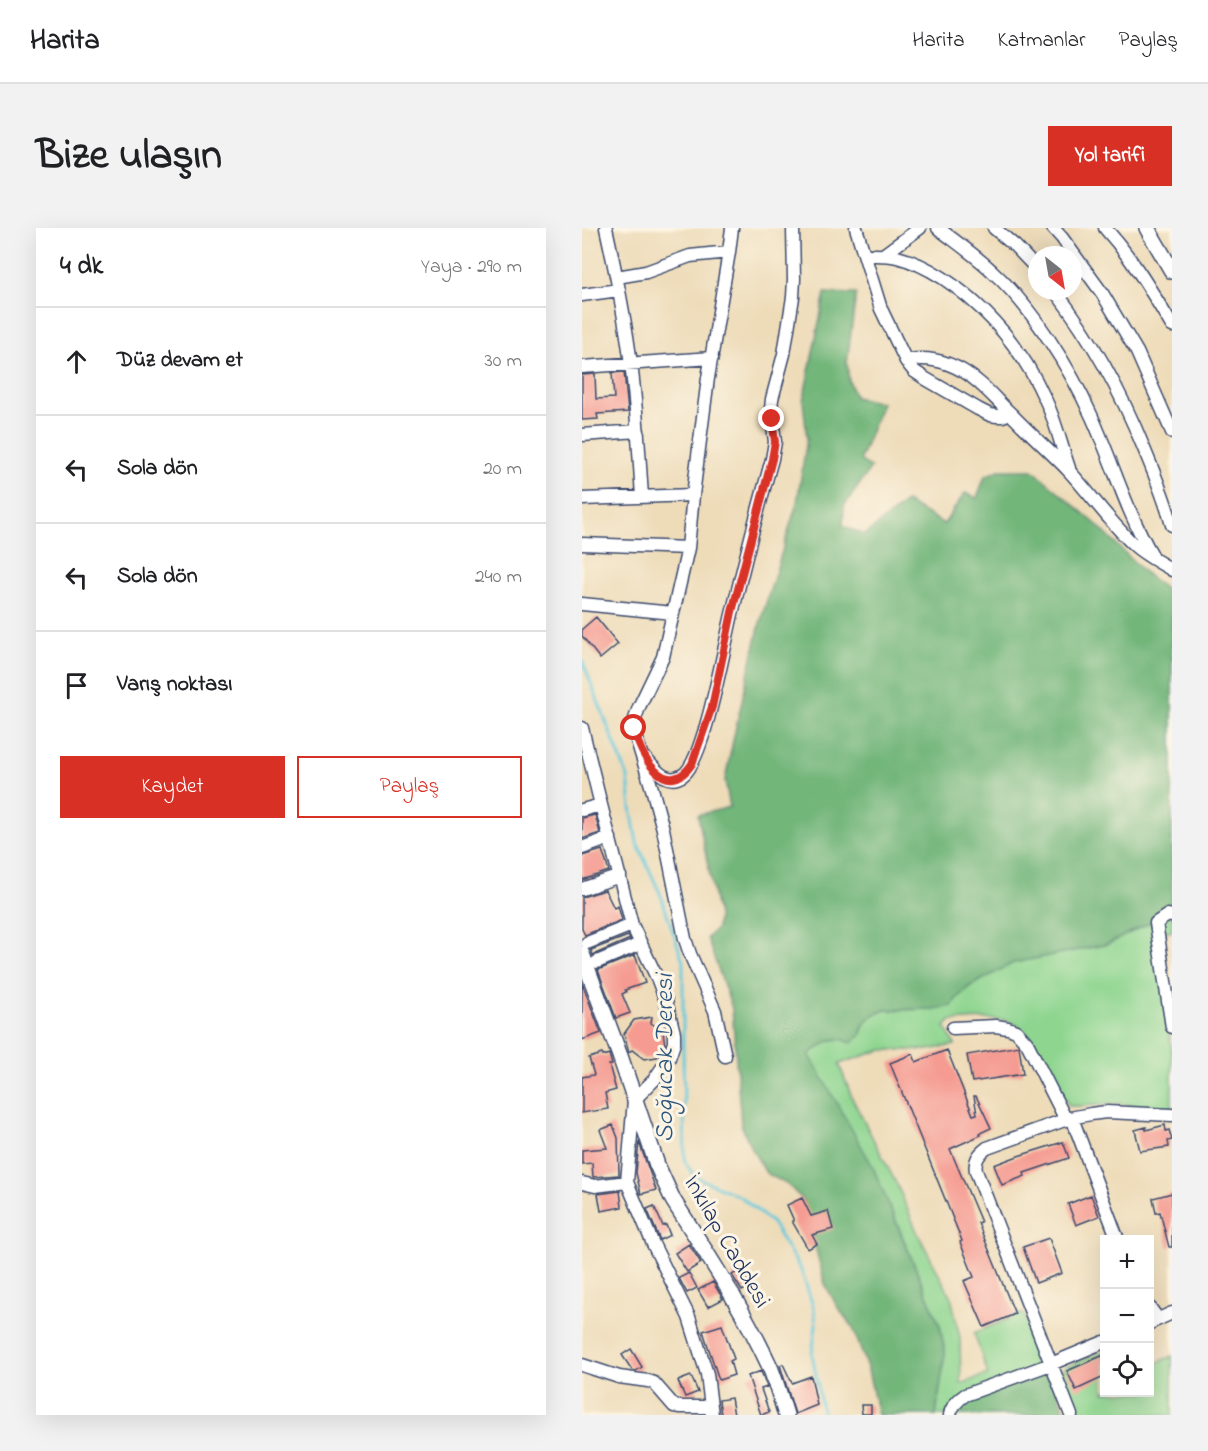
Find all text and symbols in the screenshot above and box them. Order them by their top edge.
text: Harita [30,21,100,62]
text: Harita [912,26,965,56]
text: Katmanlar [998,26,1086,56]
text: Paylaş [1119,26,1178,56]
text: Bize ulaşın [36,126,222,187]
button: Yol tarifi [1048,126,1172,186]
north arrow [1028,246,1082,300]
text: 4 dk [60,248,103,286]
text: Yaya · 290 m [421,253,522,282]
icon: ahead [60,345,93,378]
text: Düz devam et [117,345,243,377]
text: 30 m [485,347,522,376]
route end [758,405,784,431]
icon: left [60,453,93,486]
text: Sola dön [117,453,198,485]
text: 20 m [483,455,522,484]
icon: left [60,561,93,594]
text: Sola dön [117,561,198,593]
text: 240 m [475,563,522,592]
icon: arrive [60,669,93,702]
text: Varış noktası [117,669,232,701]
route start [620,714,646,740]
button: Kaydet [60,756,285,818]
button: Paylaş [297,756,522,818]
water label: Soğucak Deresi [647,971,685,1142]
street label: İnkılap Caddesi [674,1169,778,1315]
map controls [1100,1235,1154,1397]
button: + [1100,1235,1154,1289]
button: − [1100,1289,1154,1343]
button: locate [1100,1343,1154,1397]

